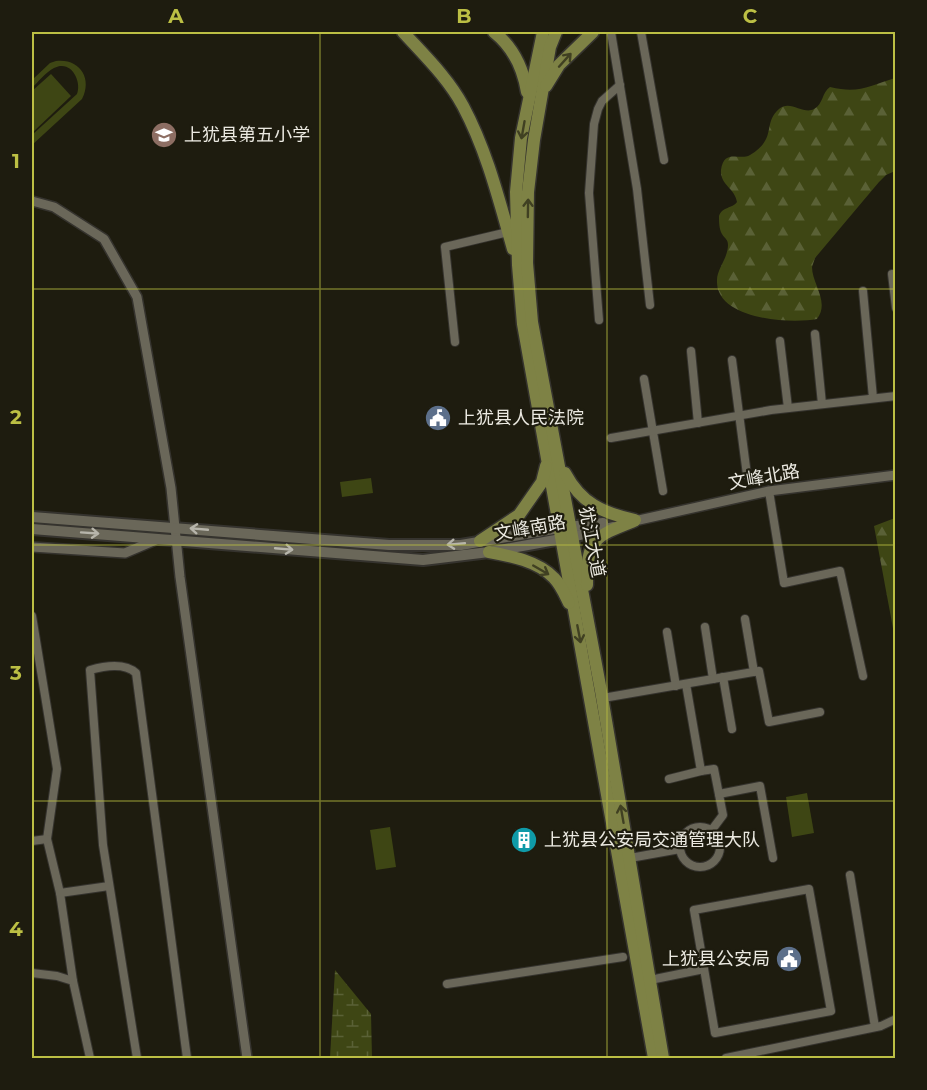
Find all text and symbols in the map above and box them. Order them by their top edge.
text: A [167,4,184,28]
text: B [456,4,472,28]
text: C [743,4,758,28]
one-way arrow [558,52,572,67]
school or university icon: 上犹县第五小学 [149,120,179,150]
one-way arrow [517,120,528,139]
place label: 上犹县第五小学 [184,124,310,146]
text: 1 [12,149,20,173]
one-way arrow [522,198,533,218]
public building icon: 上犹县人民法院 [423,403,453,433]
text: 2 [10,405,22,429]
place label: 上犹县人民法院 [458,407,584,429]
street label: 文峰北路 [727,460,801,494]
street label: 犹江大道 [574,505,610,579]
street label: 文峰南路 [493,511,567,545]
one-way arrow [190,523,210,534]
one-way arrow [79,528,99,539]
one-way arrow [447,539,467,550]
one-way arrow [274,544,294,555]
one-way arrow [532,564,549,576]
one-way arrow [574,624,585,643]
text: 3 [9,661,22,685]
one-way arrow [616,805,627,825]
building icon: 上犹县公安局交通管理大队 [509,825,539,855]
place label: 上犹县公安局交通管理大队 [544,829,760,851]
text: 4 [9,917,23,941]
public building icon: 上犹县公安局 [774,944,804,974]
place label: 上犹县公安局 [662,948,770,970]

